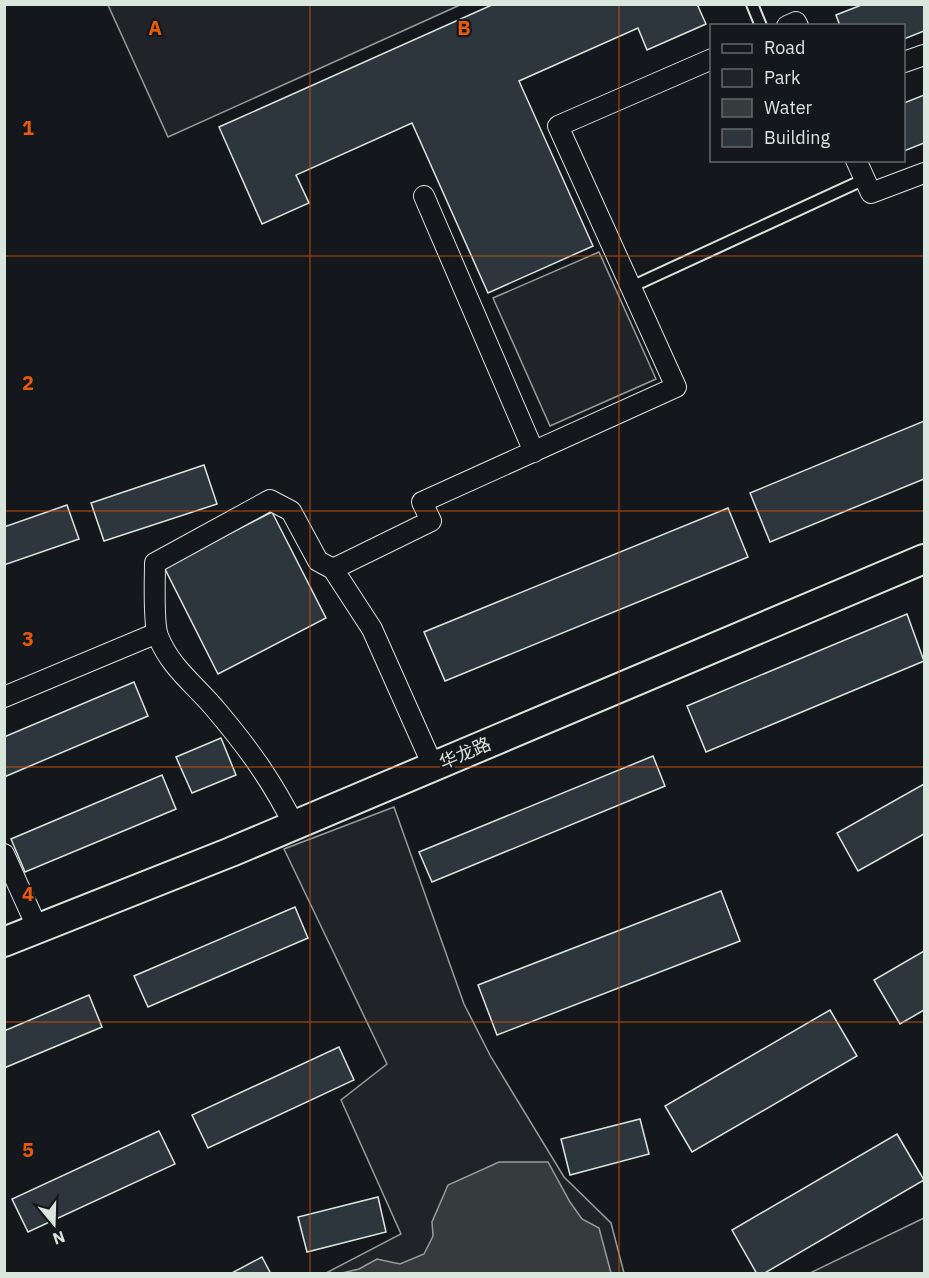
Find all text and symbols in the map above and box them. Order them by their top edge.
text: A [148,14,162,41]
text: B [457,14,471,41]
legend [710,24,905,162]
text: Road [764,36,805,59]
text: Park [764,66,801,89]
text: Water [764,96,813,119]
text: 1 [22,114,34,141]
text: Building [764,126,831,149]
text: 2 [22,369,34,396]
text: 3 [22,625,34,652]
street label: 华龙路 [436,732,494,774]
text: 4 [22,880,34,907]
text: 5 [22,1136,34,1163]
north arrow [24,1194,84,1254]
text: N [50,1227,68,1250]

